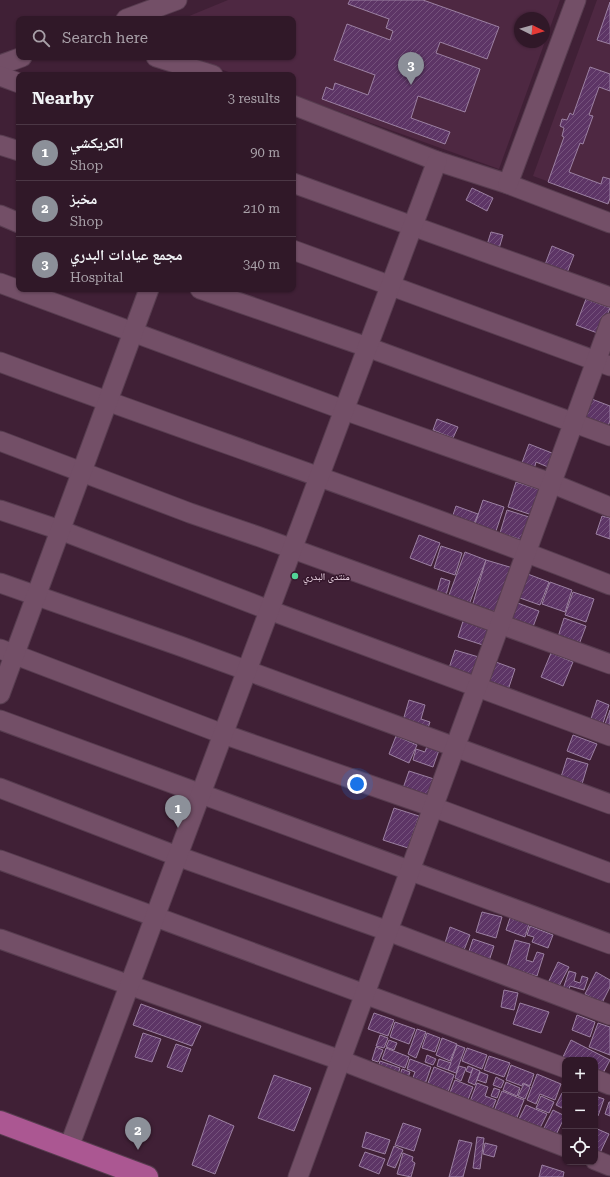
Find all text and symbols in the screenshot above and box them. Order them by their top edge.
north arrow [514,12,550,48]
search box [16,16,296,60]
icon: search [30,27,52,49]
text: Search here [62,29,148,47]
pin: 3 [398,52,424,85]
text: Nearby [32,88,94,108]
text: 3 results [228,91,280,106]
text: الكريكشي [70,134,123,152]
text: 1 [41,145,49,160]
text: 90 m [250,145,280,160]
text: Shop [70,158,103,173]
text: مخبز [70,190,97,208]
text: 2 [41,201,49,216]
text: 210 m [243,201,280,216]
text: Shop [70,214,103,229]
text: مجمع عيادات البدري [70,246,183,264]
text: 3 [41,257,49,272]
text: 340 m [243,257,280,272]
text: Hospital [70,270,123,285]
marker: منتدى البدري [290,571,300,581]
place label: منتدى البدري [303,571,350,585]
your location [347,774,367,794]
pin: 1 [165,795,191,828]
map controls [562,1057,598,1165]
button: + [562,1057,598,1093]
button: − [562,1093,598,1129]
pin: 2 [125,1117,151,1150]
button: locate [562,1129,598,1165]

